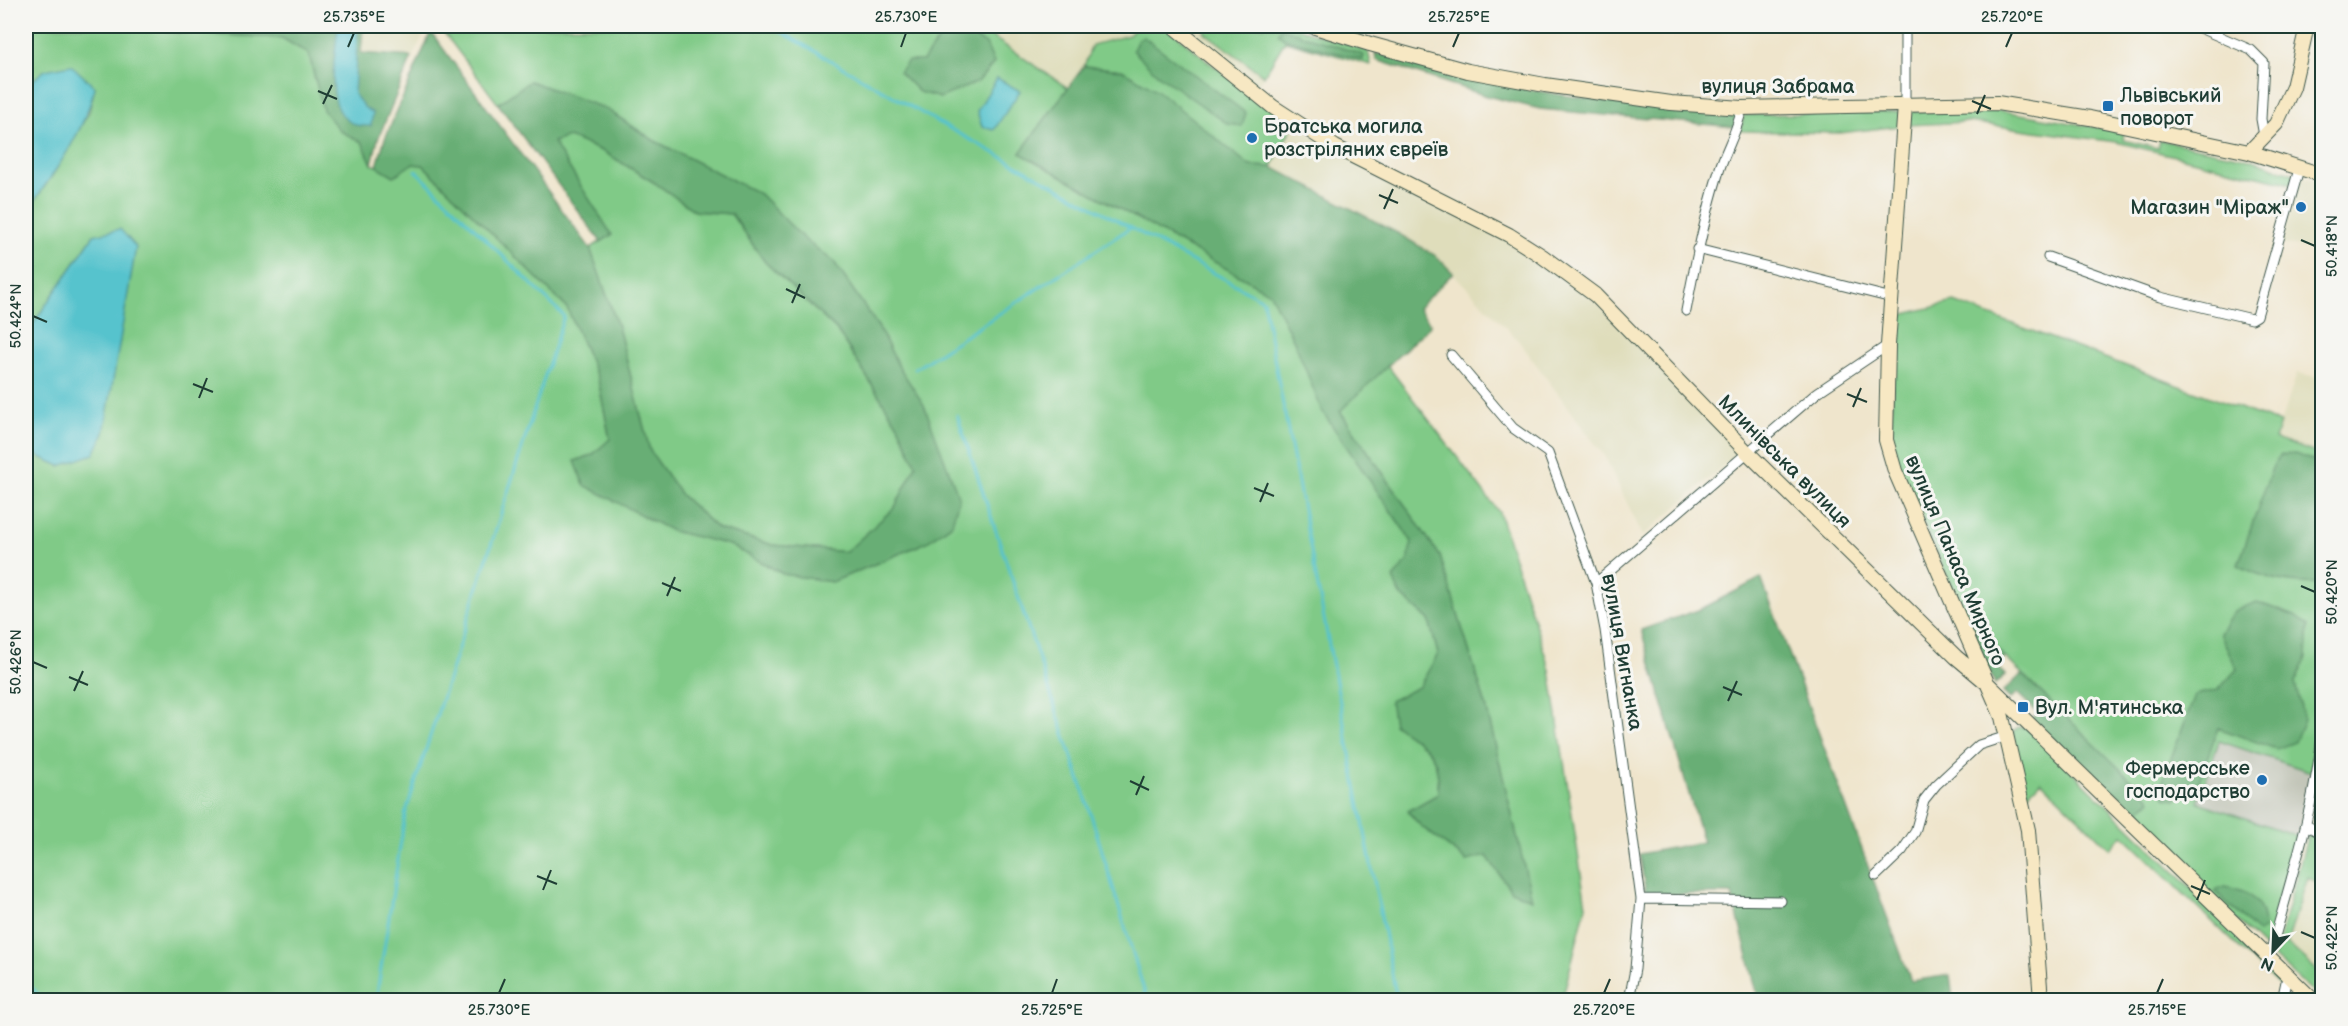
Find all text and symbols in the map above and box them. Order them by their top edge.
text: 25.735°E [323,8,385,27]
text: 25.730°E [875,8,937,27]
text: 25.725°E [1428,8,1490,27]
text: 25.720°E [1981,8,2043,27]
street label: вулиця Забрама [1701,75,1855,99]
place label: Львівський поворот [2119,84,2221,131]
marker: Львівський поворот [2101,99,2115,113]
place label: Братська могила розстріляних євреїв [1264,115,1449,162]
marker: Братська могила розстріляних євреїв [1245,131,1259,145]
place label: Магазин "Міраж" [2130,196,2289,220]
marker: Магазин "Міраж" [2294,200,2308,214]
text: 50.418°N [2323,215,2342,277]
text: 50.424°N [7,284,26,348]
street label: Млинівська вулиця [1713,390,1856,533]
street label: вулиця Панаса Мирного [1900,452,2010,669]
text: 50.420°N [2323,559,2342,625]
street label: вулиця Вигнанка [1596,572,1648,733]
text: 50.426°N [7,629,26,695]
place label: Вул. М'ятинська [2035,696,2184,720]
marker: Вул. М'ятинська [2016,700,2030,714]
place label: Фермерсське господарство [2125,757,2250,804]
marker: Фермерсське господарство [2255,773,2269,787]
text: 50.422°N [2323,906,2342,970]
north arrow [2243,921,2303,981]
text: N [2258,952,2277,975]
text: 25.730°E [468,1001,530,1020]
text: 25.725°E [1021,1001,1083,1020]
text: 25.720°E [1573,1001,1635,1020]
text: 25.715°E [2128,1001,2186,1020]

